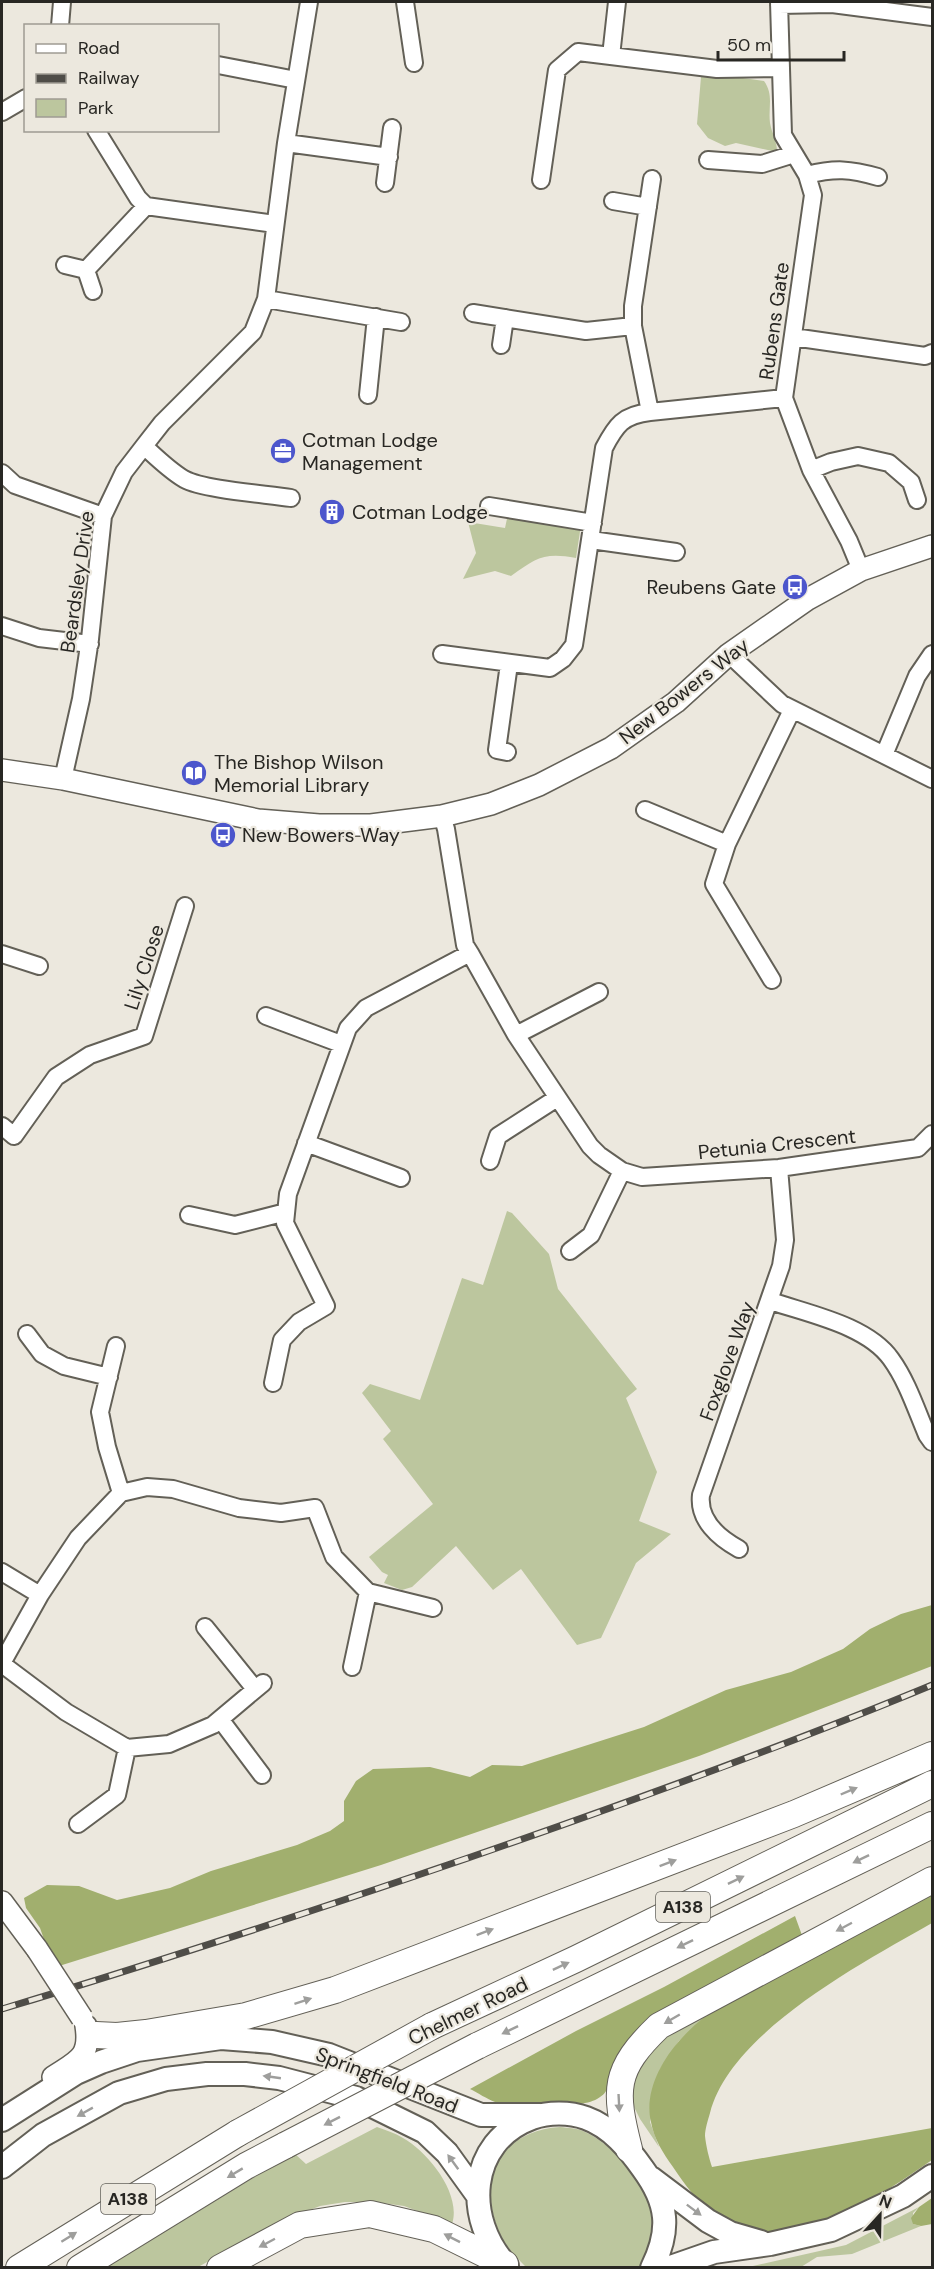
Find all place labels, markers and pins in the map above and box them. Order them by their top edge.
place label: Cotman Lodge Management [302,427,438,476]
office icon: Cotman Lodge Management [268,436,298,466]
building icon: Cotman Lodge [317,497,347,527]
place label: Cotman Lodge [352,499,488,525]
bus stop icon: Reubens Gate [780,572,810,602]
place label: Reubens Gate [647,574,776,600]
place label: The Bishop Wilson Memorial Library [214,749,384,798]
library icon: The Bishop Wilson Memorial Library [179,758,209,788]
bus stop icon: New Bowers Way [208,820,238,850]
place label: New Bowers Way [242,822,400,848]

